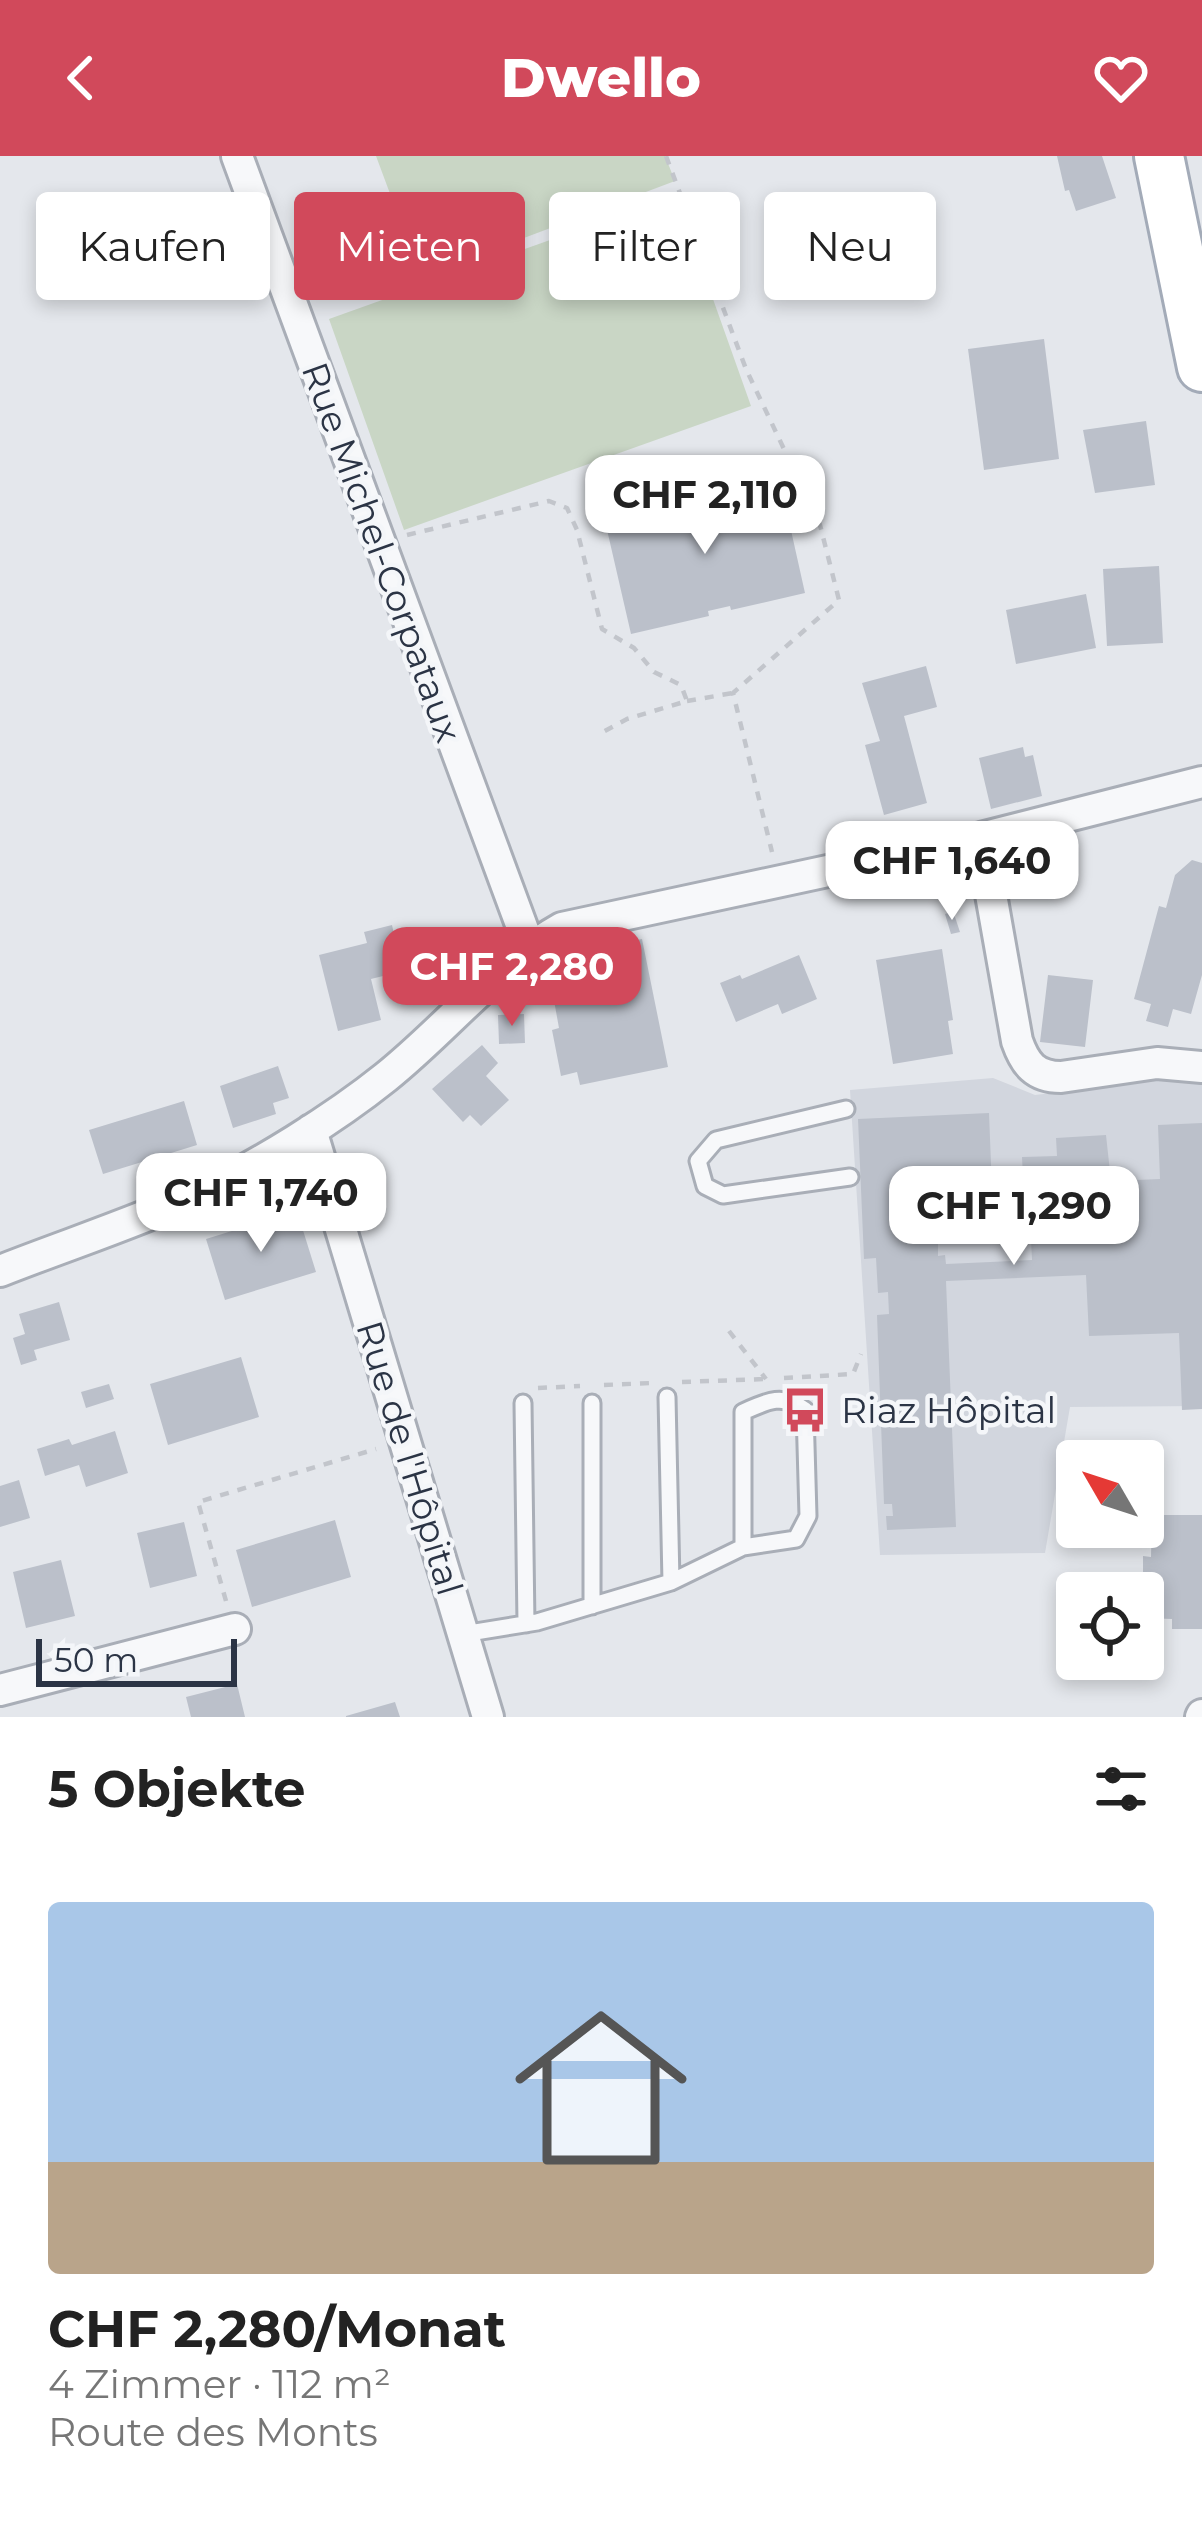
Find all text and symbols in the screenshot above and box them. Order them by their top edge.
icon: back [48,45,114,111]
text: Dwello [501,45,701,111]
icon: heart [1088,45,1154,111]
chip: Kaufen [36,192,270,300]
chip: Mieten [294,192,525,300]
chip: Filter [549,192,740,300]
chip: Neu [764,192,936,300]
street label: Rue Michel-Corpataux [293,356,471,748]
pin: CHF 2,110 [568,455,842,557]
text: CHF 2,110 [612,470,798,518]
pin: CHF 1,640 [815,821,1089,923]
text: CHF 1,640 [853,836,1051,884]
pin: CHF 2,280 [375,927,649,1029]
text: CHF 2,280 [410,942,614,990]
pin: CHF 1,740 [124,1153,398,1255]
pin: CHF 1,290 [877,1166,1151,1268]
text: CHF 1,740 [163,1168,359,1216]
text: CHF 1,290 [916,1181,1112,1229]
street label: Rue de l'Hôpital [347,1316,473,1600]
bus stop icon: Riaz Hôpital [780,1385,830,1435]
place label: Riaz Hôpital [841,1388,1056,1432]
north arrow [1056,1440,1164,1548]
map controls [1056,1440,1164,1680]
button: locate [1056,1572,1164,1680]
scale bar [36,1633,237,1686]
text: 50 m [54,1640,138,1680]
icon: filters [1088,1756,1154,1822]
text: 5 Objekte [48,1758,305,1820]
icon: home [493,1980,709,2196]
text: CHF 2,280/Monat [48,2298,506,2360]
text: 4 Zimmer · 112 m² [48,2360,391,2408]
text: Route des Monts [48,2408,378,2456]

